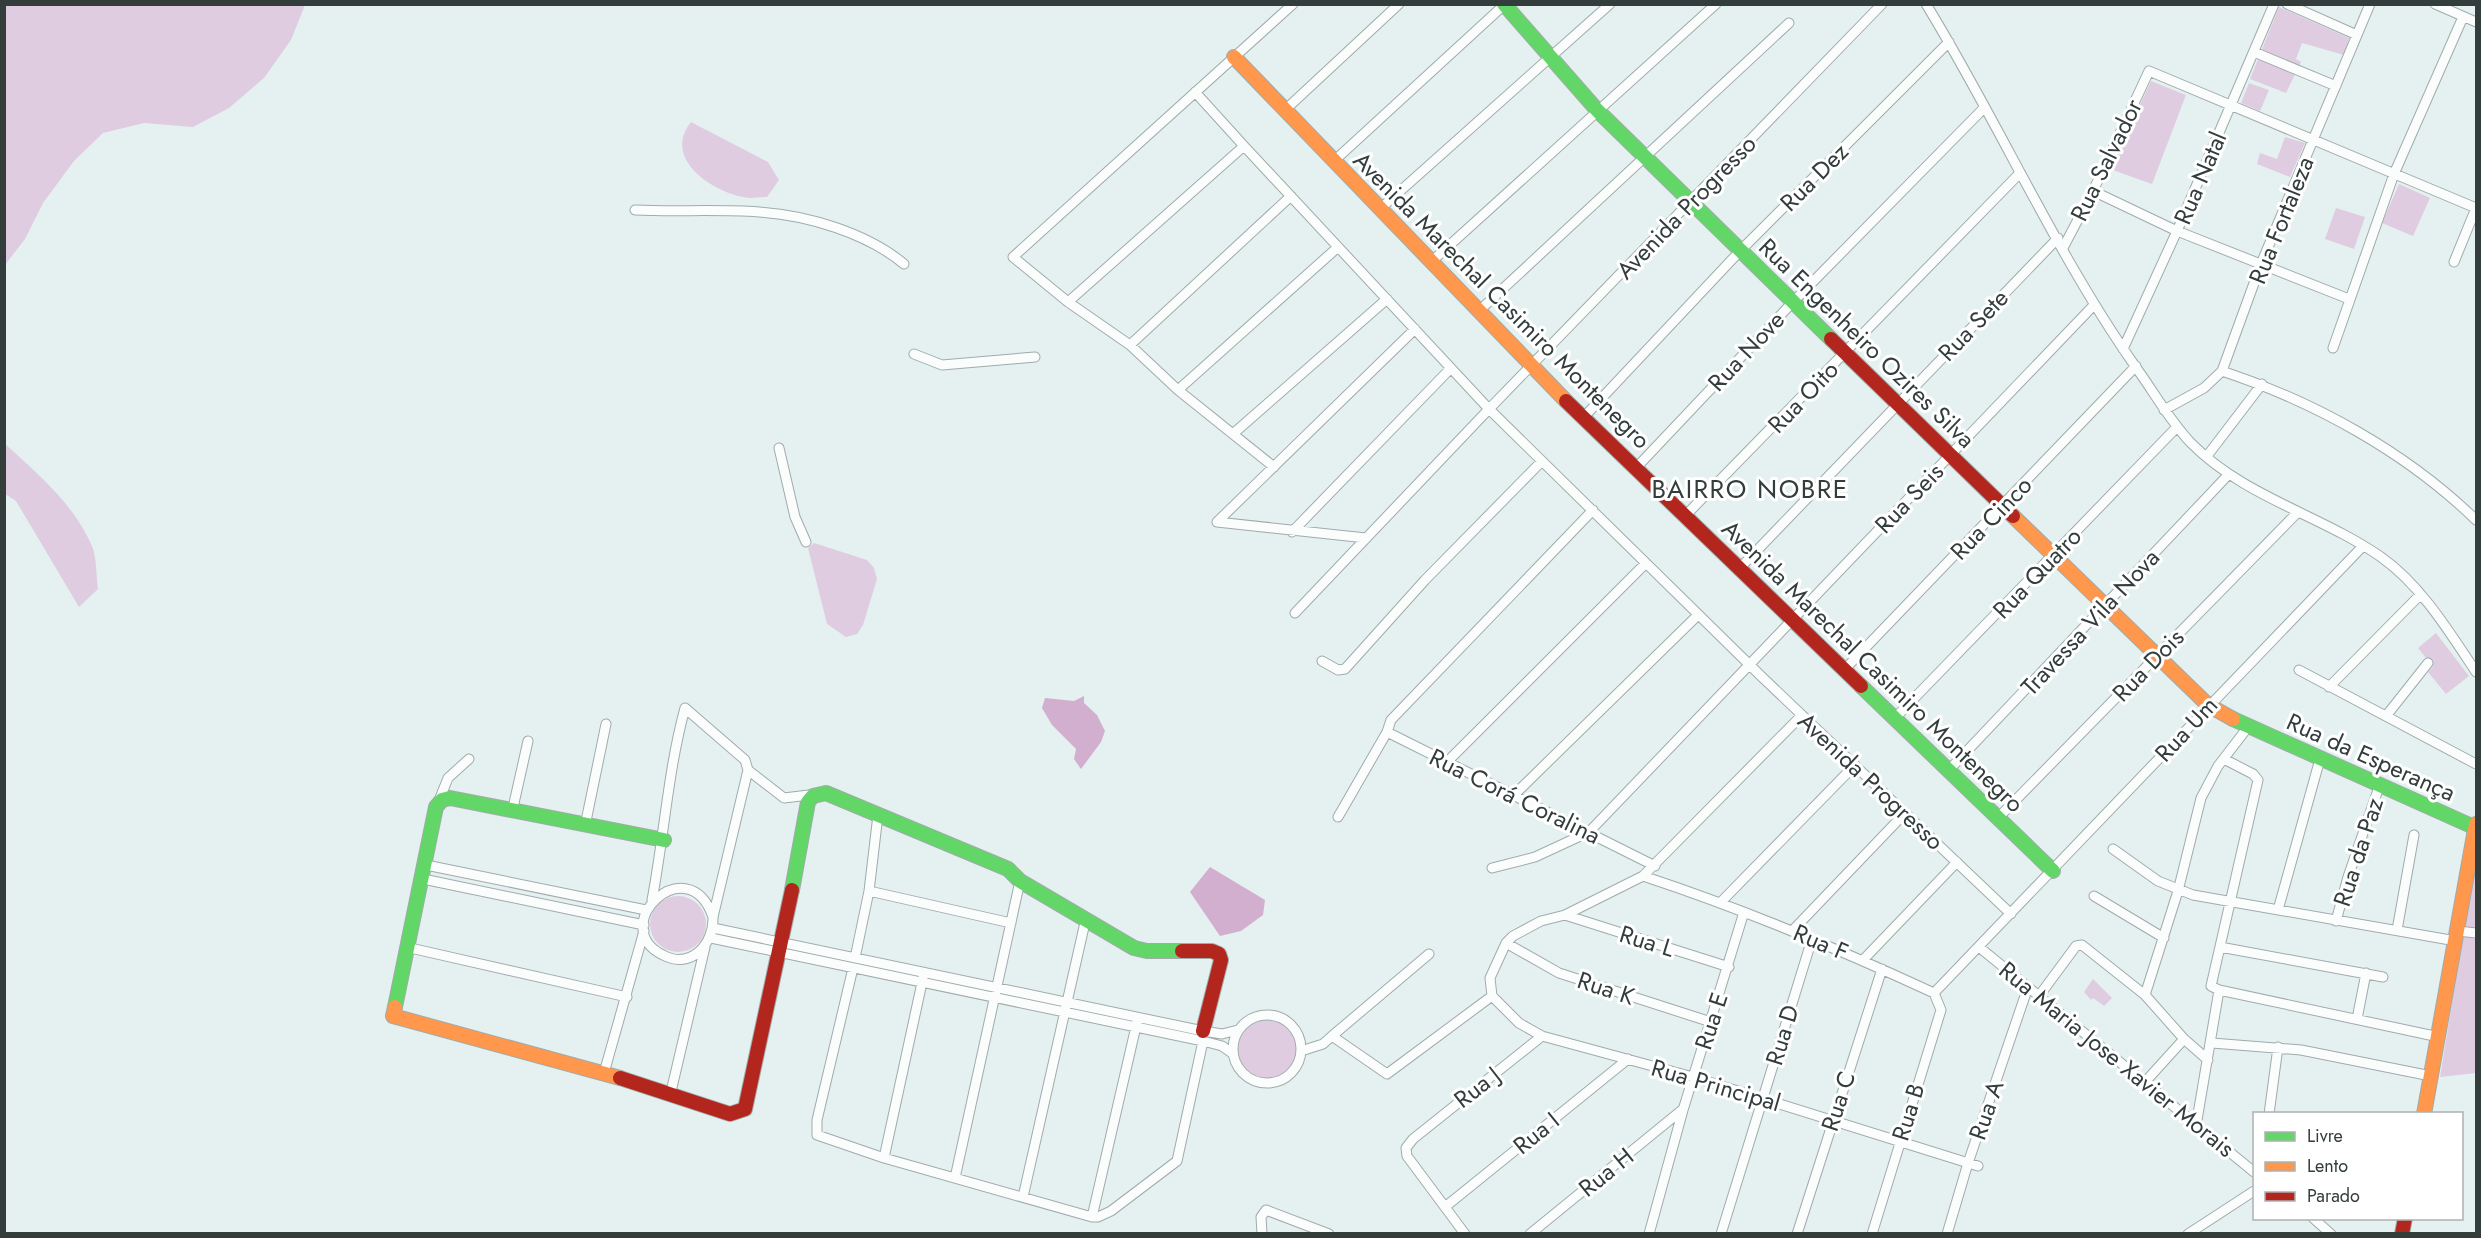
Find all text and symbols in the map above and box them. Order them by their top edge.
street label: Rua Salvador [2061,92,2151,227]
street label: Rua Natal [2165,126,2235,230]
street label: Avenida Progresso [1608,127,1764,287]
street label: Rua Dez [1772,135,1856,219]
street label: Avenida Marechal Casimiro Montenegro [1345,143,1659,457]
street label: Rua Fortaleza [2240,151,2322,289]
street label: Rua Engenheiro Ozires Silva [1751,230,1983,456]
street label: Rua Sete [1930,281,2016,369]
street label: Rua Nove [1700,303,1792,399]
street label: Rua Oito [1760,353,1846,441]
street label: Rua Seis [1866,455,1952,541]
street label: Rua Cinco [1942,468,2040,568]
district label: BAIRRO NOBRE [1651,470,1849,508]
street label: Avenida Marechal Casimiro Montenegro [1714,512,2032,820]
street label: Rua Quatro [1985,520,2089,626]
street label: Travessa Vila Nova [2013,541,2167,703]
street label: Rua Dois [2104,620,2192,710]
street label: Rua Um [2146,688,2226,770]
street label: Avenida Progresso [1790,704,1952,858]
street label: Rua da Esperança [2281,704,2461,810]
street label: Rua Corá Coralina [1423,739,1607,853]
street label: Rua da Paz [2324,793,2392,911]
street label: Rua F [1788,915,1854,969]
street label: Rua L [1615,916,1679,966]
street label: Rua Maria Jose Xavier Morais [1991,953,2243,1165]
street label: Rua K [1573,962,1640,1014]
street label: Rua E [1685,988,1737,1054]
street label: Rua D [1756,1001,1808,1069]
street label: Rua Principal [1647,1050,1785,1120]
street label: Rua J [1446,1058,1508,1116]
street label: Rua C [1812,1066,1864,1136]
street label: Rua A [1960,1075,2012,1144]
street label: Rua B [1883,1079,1933,1145]
street label: Rua I [1505,1103,1567,1163]
legend [2253,1112,2463,1220]
text: Livre [2307,1123,2343,1149]
street label: Rua H [1571,1139,1641,1205]
text: Lento [2307,1153,2348,1179]
text: Parado [2307,1183,2360,1209]

